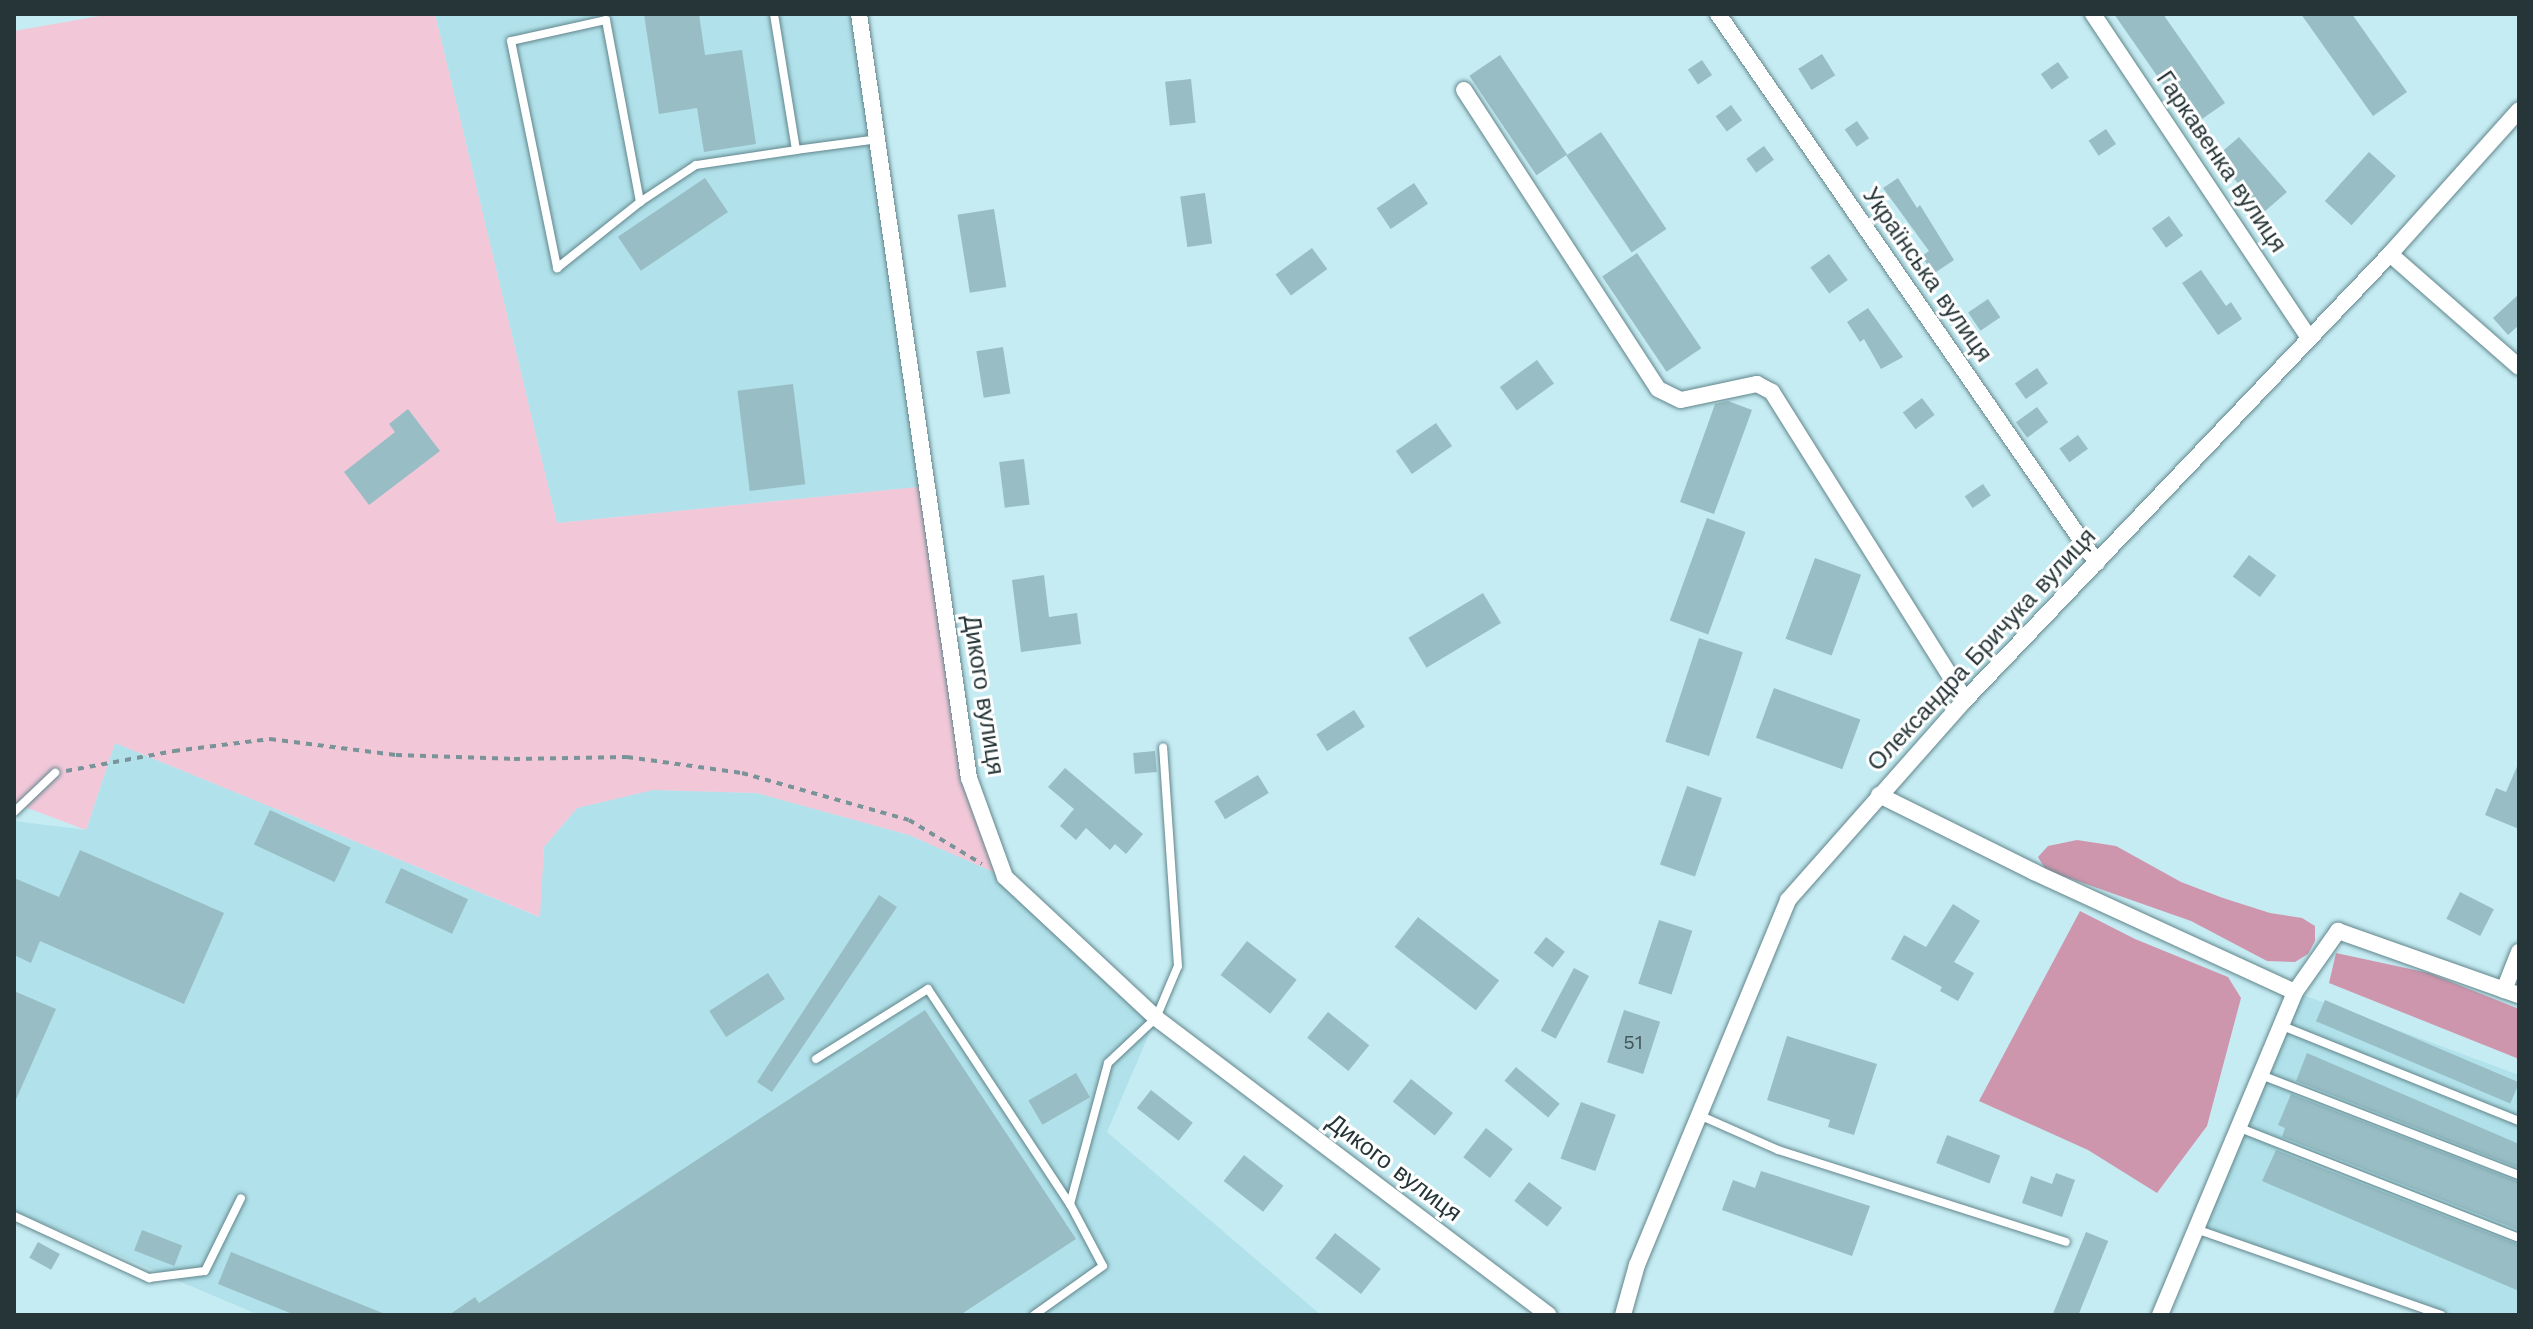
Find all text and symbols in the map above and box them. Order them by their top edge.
street label: Гаркавенка вулиця [2150,66,2292,258]
street label: Українська вулиця [1856,182,1998,368]
street label: Олександра Бричука вулиця [1862,523,2102,777]
street label: Дикого вулиця [956,613,1010,777]
house number: 51 [1623,1030,1643,1054]
street label: Дикого вулиця [1321,1108,1467,1228]

